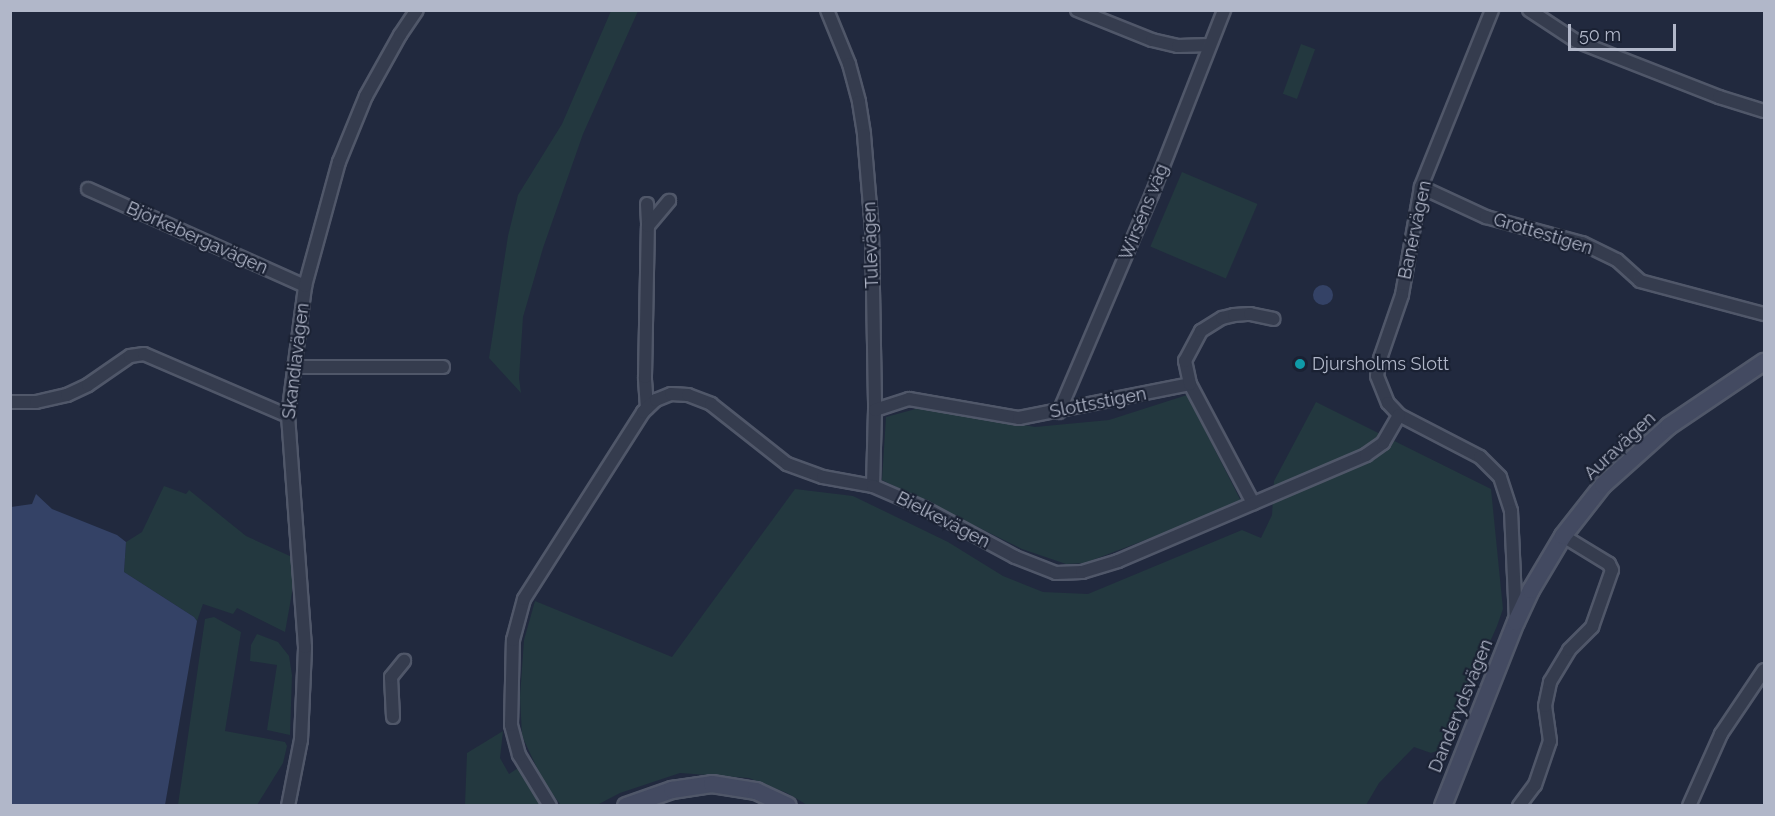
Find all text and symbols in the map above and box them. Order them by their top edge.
scale bar [1571,12,1679,50]
text: 50 m [1579,24,1621,45]
street label: Wirséns väg [1115,160,1173,264]
street label: Banérvägen [1394,179,1436,281]
street label: Björkebergavägen [123,197,271,279]
street label: Tulevägen [859,201,883,289]
street label: Grottestigen [1491,209,1595,259]
street label: Skandiavägen [278,302,314,420]
place label: Djursholms Slott [1312,353,1449,375]
marker: Djursholms Slott [1293,357,1307,371]
street label: Slottsstigen [1048,383,1148,423]
street label: Auravägen [1580,407,1660,485]
street label: Bielkevägen [893,487,993,553]
street label: Danderydsvägen [1424,636,1498,776]

